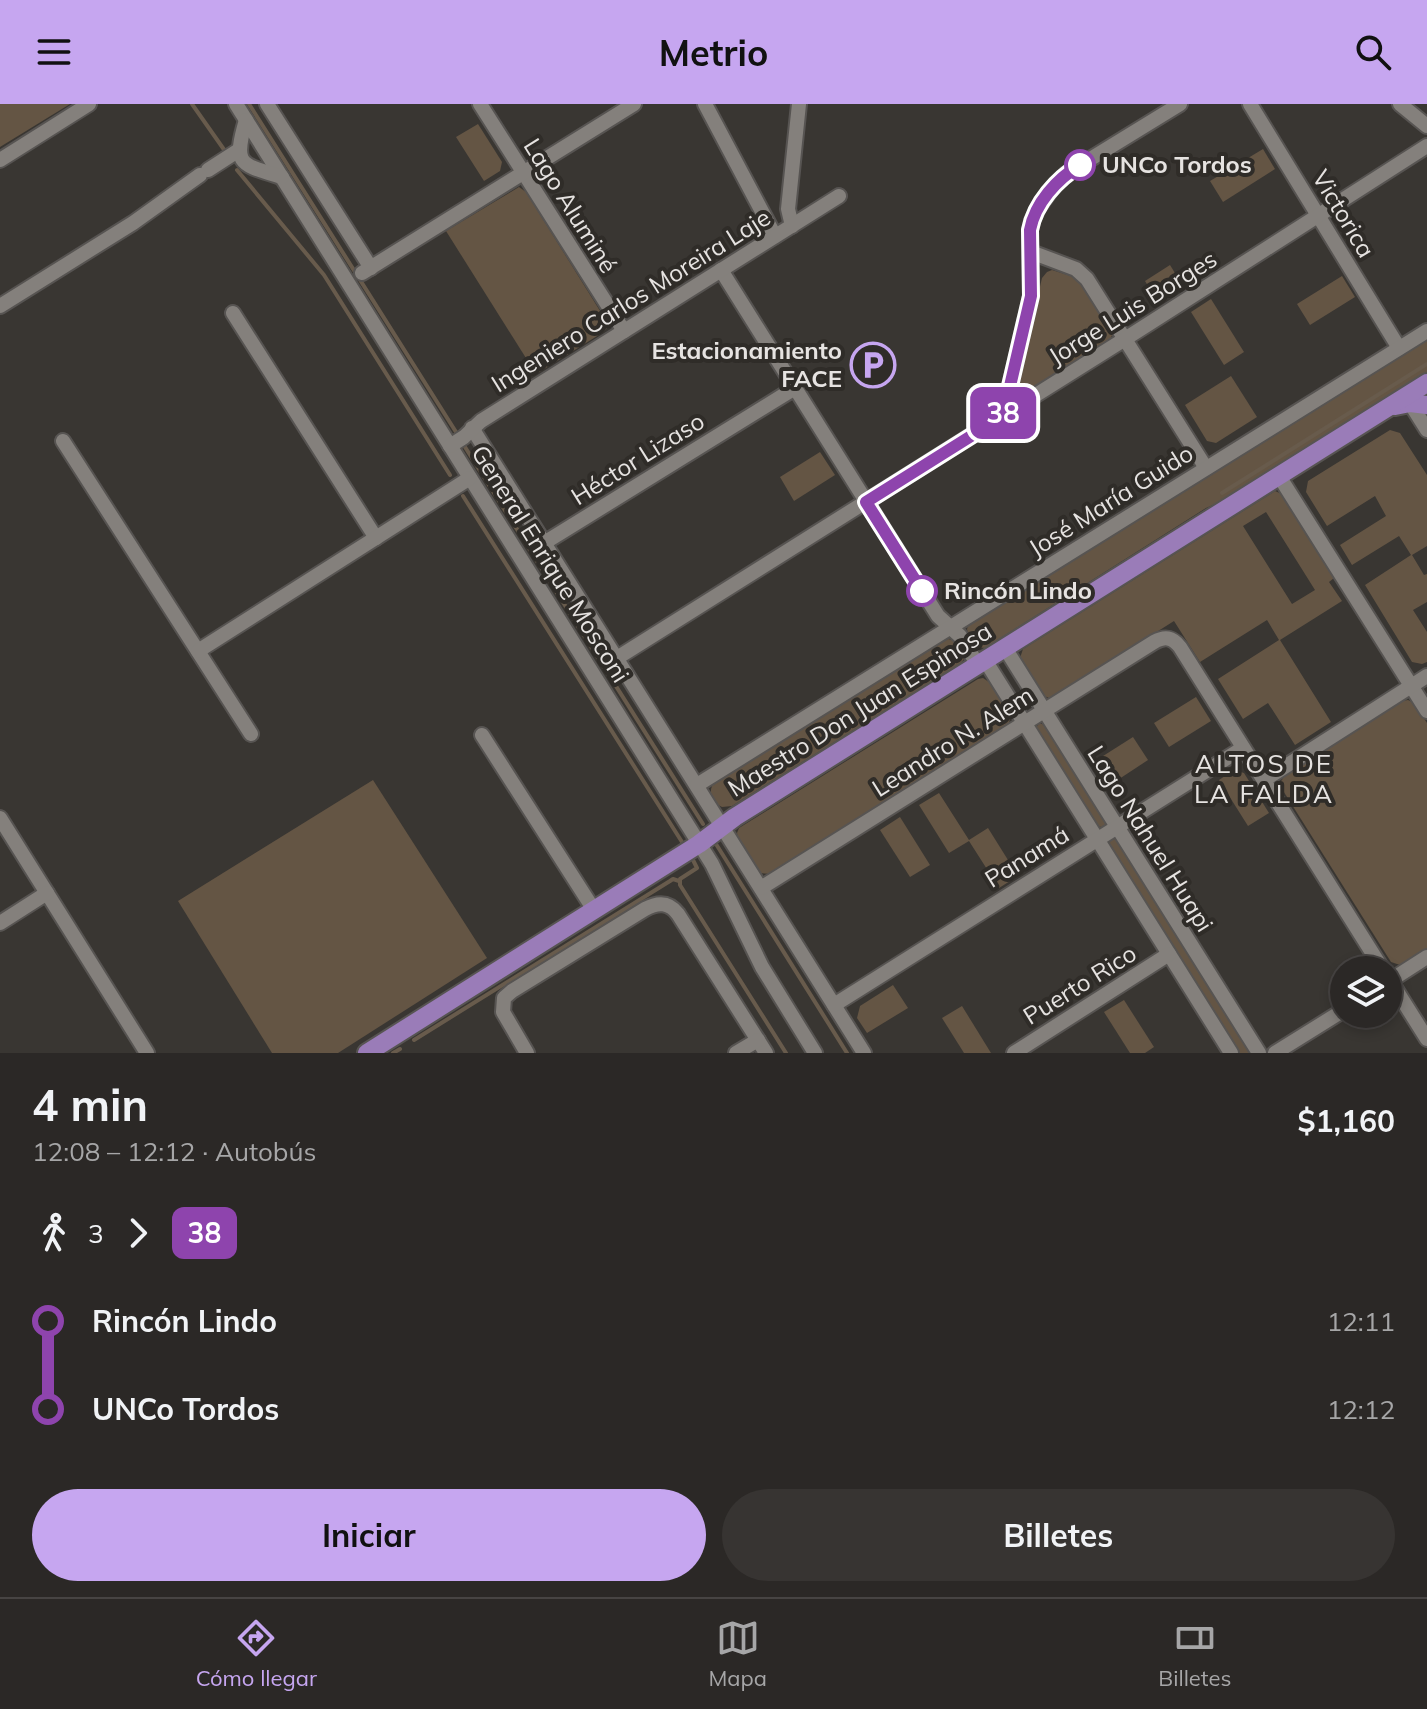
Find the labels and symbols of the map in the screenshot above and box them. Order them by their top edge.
street label: Lago Aluminé [518,133,624,278]
place label: UNCo Tordos [1102,149,1252,179]
marker: UNCo Tordos [1065,150,1095,180]
street label: Victorica [1306,164,1382,263]
street label: Ingeniero Carlos Moreira Laje [486,202,775,398]
street label: Jorge Luis Borges [1043,243,1222,371]
place label: Estacionamiento FACE [651,335,842,393]
parking icon: Estacionamiento FACE [849,341,897,389]
line badge: 38 [967,387,1039,439]
street label: Héctor Lizaso [565,405,710,511]
street label: José María Guido [1023,438,1198,563]
street label: General Enrique Mosconi [465,439,636,688]
place label: Rincón Lindo [944,575,1092,605]
marker: Rincón Lindo [907,576,937,606]
street label: Maestro Don Juan Espinosa [722,616,997,803]
street label: Leandro N. Alem [866,680,1039,803]
street label: Lago Nahuel Huapi [1081,740,1220,937]
district label: ALTOS DE LA FALDA [1194,747,1334,810]
street label: Panamá [979,819,1074,894]
street label: Puerto Rico [1017,938,1142,1031]

